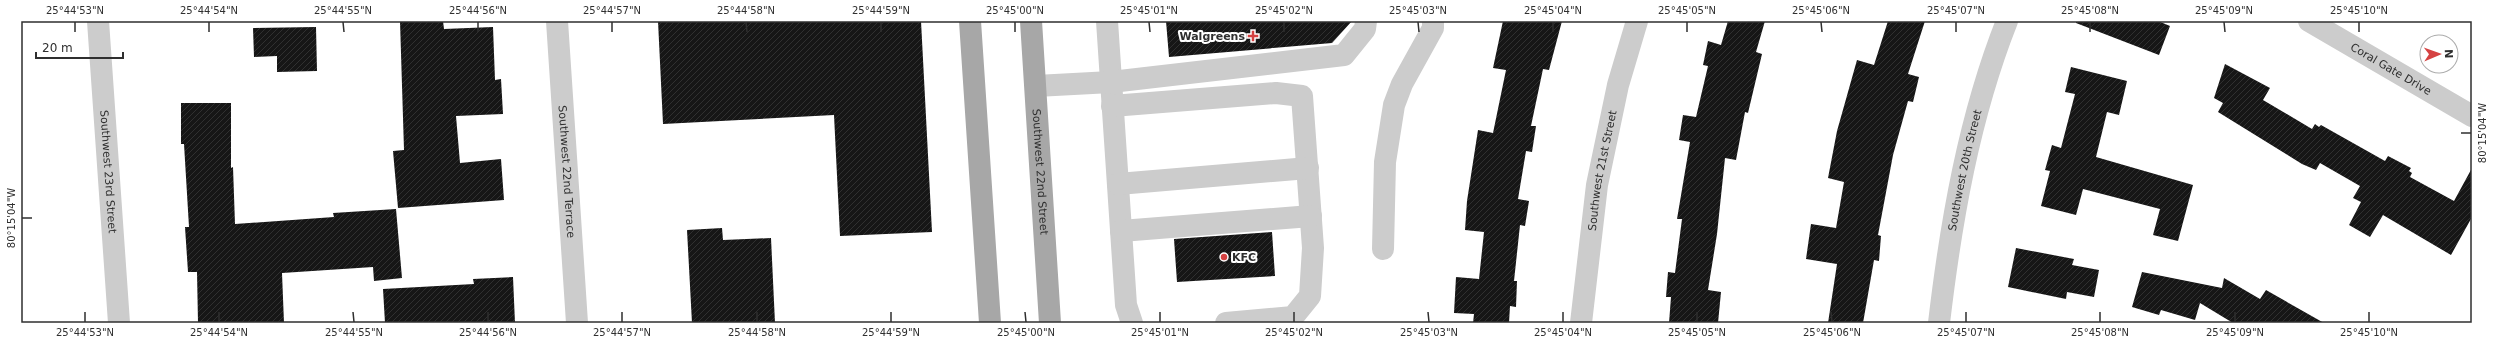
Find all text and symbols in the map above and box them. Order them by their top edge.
text: 25°44'53"N [46,5,104,16]
text: 25°44'54"N [180,5,238,16]
text: 25°44'55"N [314,5,372,16]
text: 25°44'56"N [449,5,507,16]
text: 25°44'57"N [583,5,641,16]
text: 25°44'58"N [717,5,775,16]
text: 25°44'59"N [852,5,910,16]
text: 25°45'00"N [986,5,1044,16]
text: 25°45'01"N [1120,5,1178,16]
text: 25°45'02"N [1255,5,1313,16]
text: 25°45'03"N [1389,5,1447,16]
text: 25°45'04"N [1524,5,1582,16]
text: 25°45'05"N [1658,5,1716,16]
text: 25°45'06"N [1792,5,1850,16]
text: 25°45'07"N [1927,5,1985,16]
text: 25°45'08"N [2061,5,2119,16]
text: 25°45'09"N [2195,5,2253,16]
text: 25°45'10"N [2330,5,2388,16]
place label: Walgreens [1179,30,1245,43]
marker: Walgreens [1248,31,1258,41]
scale bar [36,34,123,60]
north arrow [2419,34,2459,74]
text: 20 m [42,41,73,55]
street label: Coral Gate Drive [2348,41,2434,98]
text: N [2442,49,2455,59]
text: 80°15'04"W [2477,103,2488,163]
street label: Southwest 22nd Terrace [556,105,577,239]
street label: Southwest 22nd Street [1030,108,1050,236]
street label: Southwest 21st Street [1586,108,1620,232]
street label: Southwest 20th Street [1946,108,1985,232]
street label: Southwest 23rd Street [97,110,119,234]
text: 80°15'04"W [6,188,17,248]
place label: KFC [1232,251,1256,264]
marker: KFC [1219,252,1229,262]
text: 25°44'53"N [56,327,114,338]
text: 25°44'54"N [190,327,248,338]
text: 25°44'55"N [325,327,383,338]
text: 25°44'56"N [459,327,517,338]
text: 25°44'57"N [593,327,651,338]
text: 25°44'58"N [728,327,786,338]
text: 25°44'59"N [862,327,920,338]
text: 25°45'00"N [997,327,1055,338]
text: 25°45'01"N [1131,327,1189,338]
text: 25°45'02"N [1265,327,1323,338]
text: 25°45'03"N [1400,327,1458,338]
text: 25°45'04"N [1534,327,1592,338]
text: 25°45'05"N [1668,327,1726,338]
text: 25°45'06"N [1803,327,1861,338]
text: 25°45'07"N [1937,327,1995,338]
text: 25°45'08"N [2071,327,2129,338]
text: 25°45'09"N [2206,327,2264,338]
text: 25°45'10"N [2340,327,2398,338]

